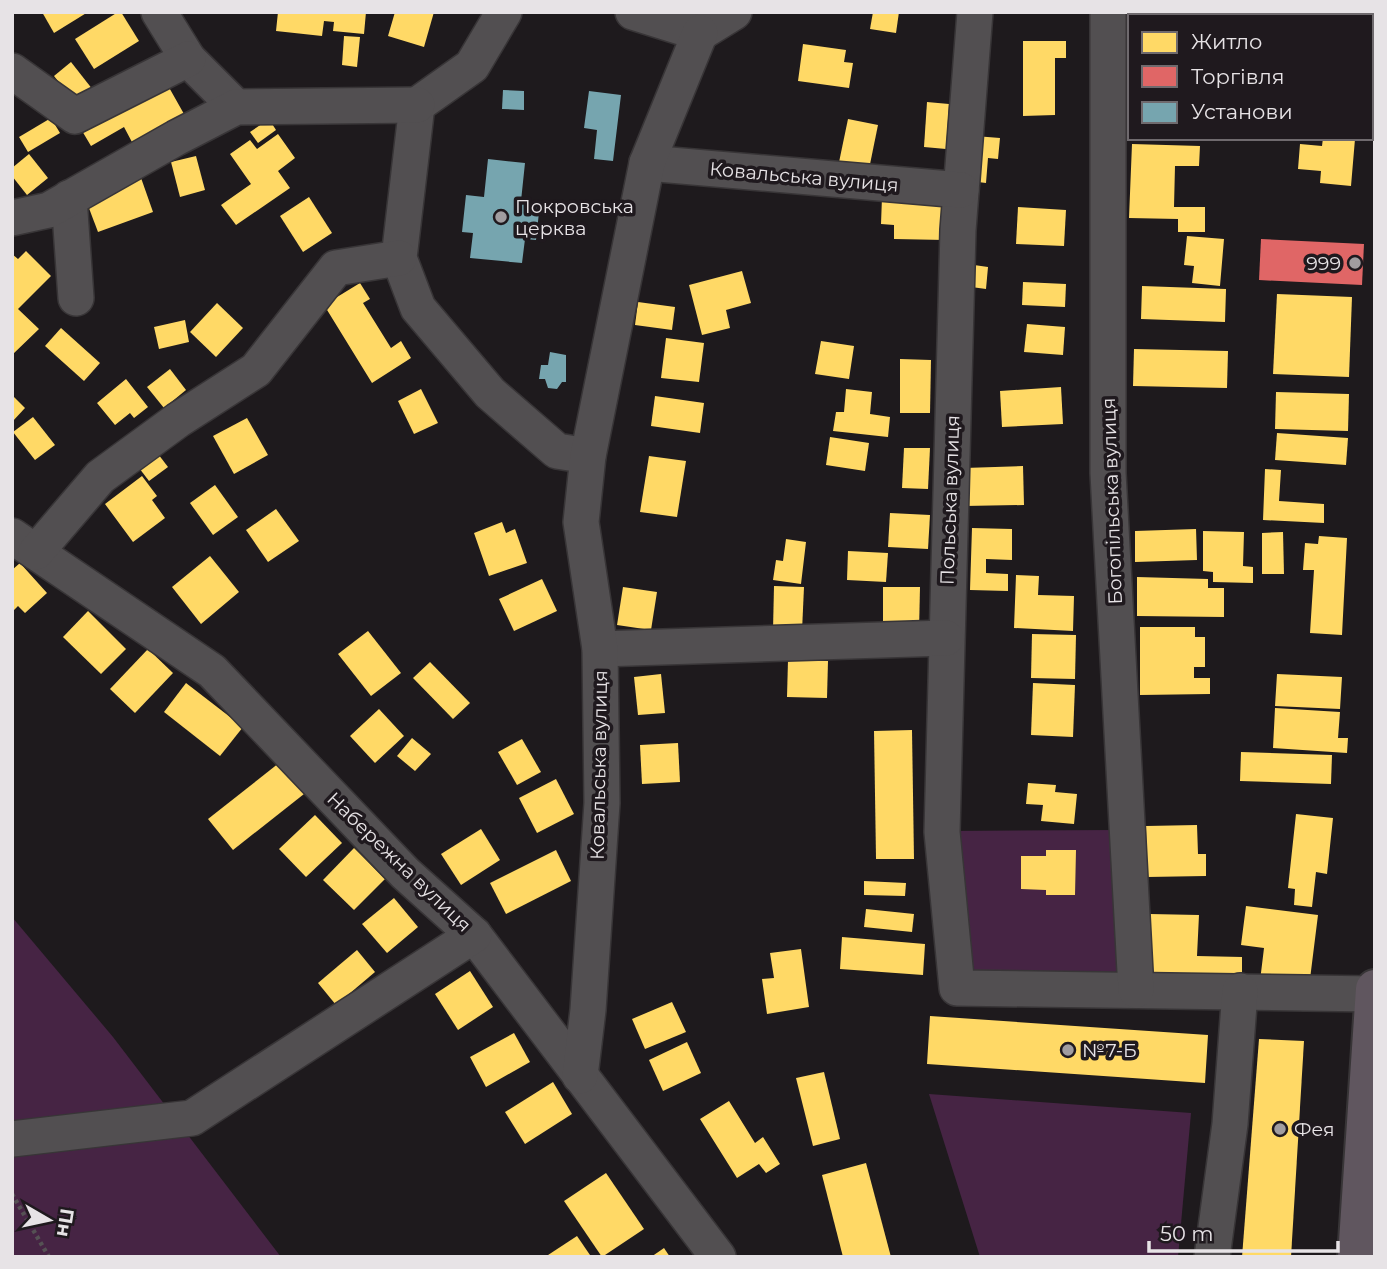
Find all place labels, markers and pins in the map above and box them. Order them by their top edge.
place label: Покровська церква [515,195,634,240]
marker: Покровська церква [493,209,509,225]
place label: 999 [1306,252,1341,275]
marker: 999 [1347,255,1363,271]
place label: №7-Б [1082,1039,1137,1062]
marker: №7-Б [1060,1042,1076,1058]
place label: Фея [1294,1118,1334,1141]
marker: Фея [1272,1121,1288,1137]

